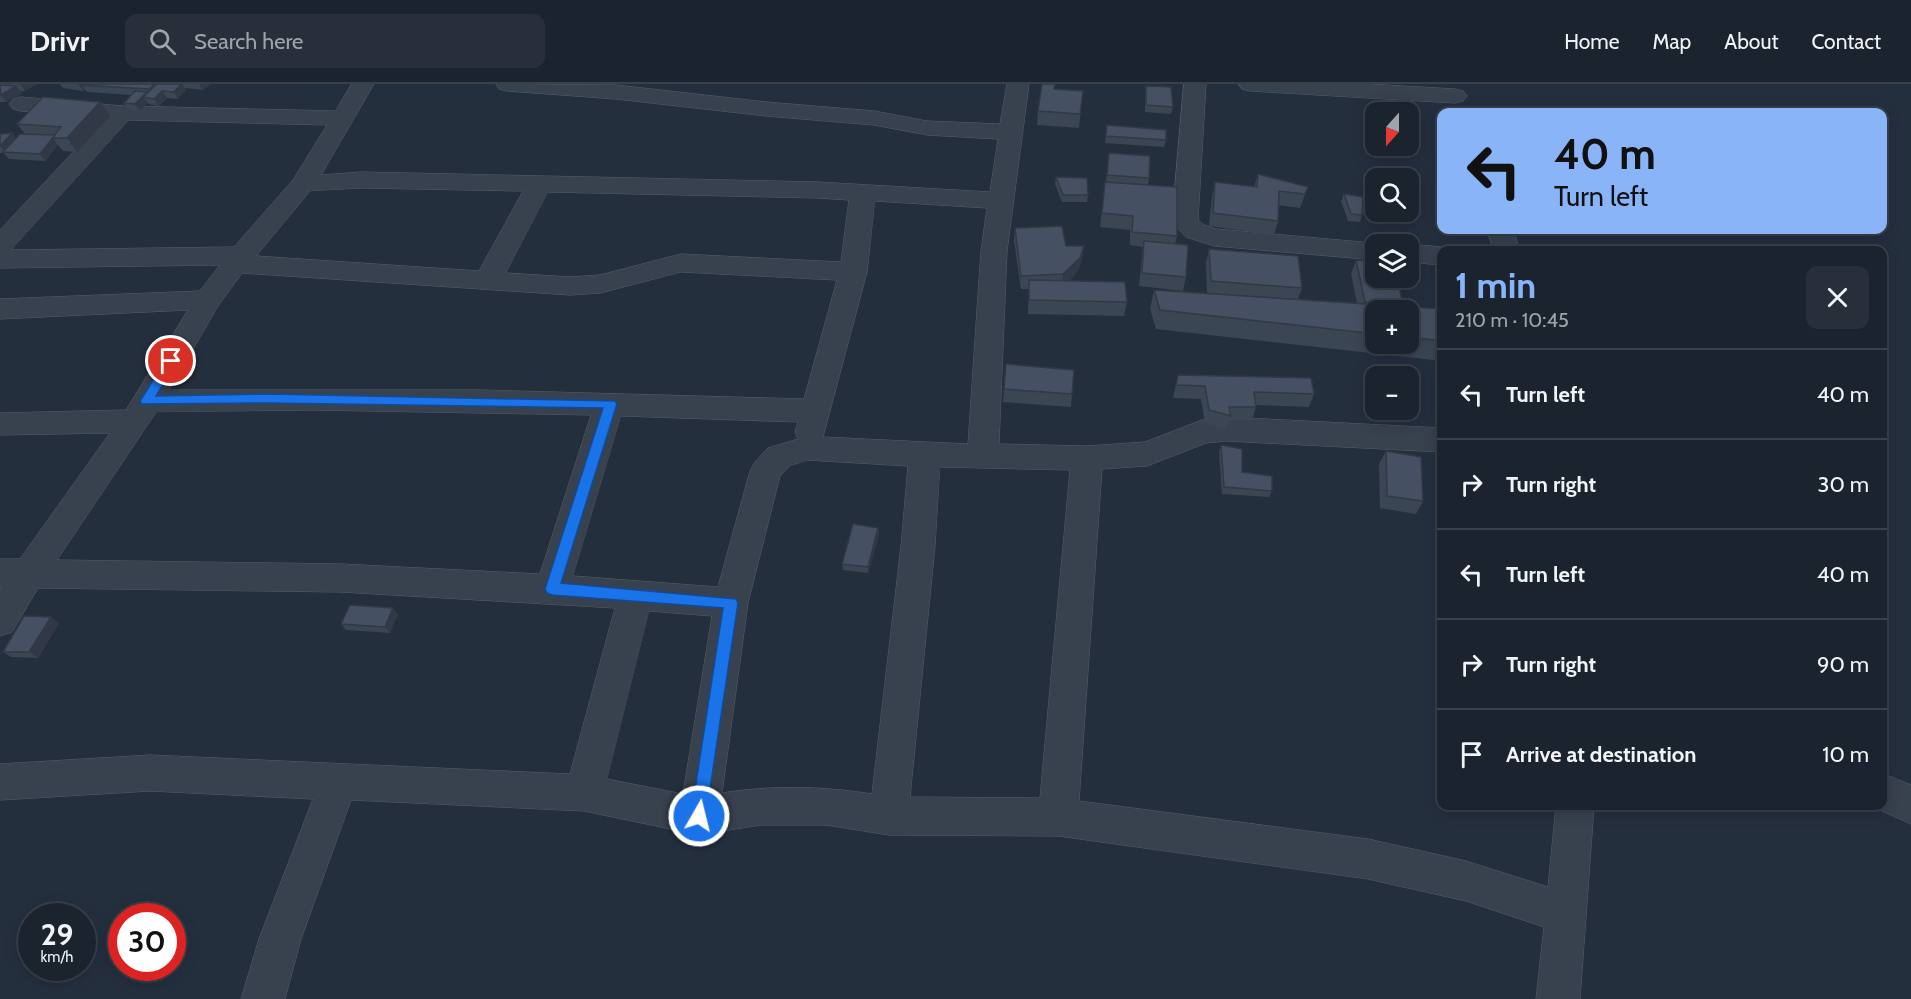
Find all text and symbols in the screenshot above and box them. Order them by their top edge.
search box [125,14,545,68]
text: Drivr [30,24,89,58]
icon: search [146,25,179,58]
text: Search here [194,28,303,55]
text: Home [1564,29,1620,54]
text: Map [1653,29,1691,54]
text: About [1724,29,1778,54]
text: Contact [1811,29,1881,54]
north arrow [1365,102,1419,156]
map controls [1365,102,1419,420]
text: 40 m [1554,128,1656,180]
icon: left [1455,132,1533,210]
button: search [1365,168,1419,222]
text: Turn left [1554,180,1648,213]
button: layers [1365,234,1419,288]
text: 1 min [1455,263,1536,307]
button: close [1806,266,1869,329]
button: + [1365,300,1419,354]
text: 210 m · 10:45 [1455,308,1569,332]
pin [145,335,196,386]
icon: arrive [154,344,187,377]
button: − [1365,366,1419,420]
icon: left [1455,378,1488,411]
text: Turn left [1506,381,1585,408]
text: 40 m [1817,381,1869,408]
icon: right [1455,468,1488,501]
text: Turn right [1506,471,1596,498]
text: 30 m [1817,471,1869,498]
icon: left [1455,558,1488,591]
text: Turn left [1506,561,1585,588]
text: 40 m [1817,561,1869,588]
icon: right [1455,648,1488,681]
text: Turn right [1506,651,1596,678]
text: 90 m [1817,651,1869,678]
icon: arrive [1455,738,1488,771]
text: Arrive at destination [1506,741,1696,768]
text: 10 m [1822,741,1869,768]
position arrow [667,784,731,848]
speed limit sign: 30 [108,903,186,981]
text: 29 [41,916,73,953]
text: km/h [41,948,73,966]

